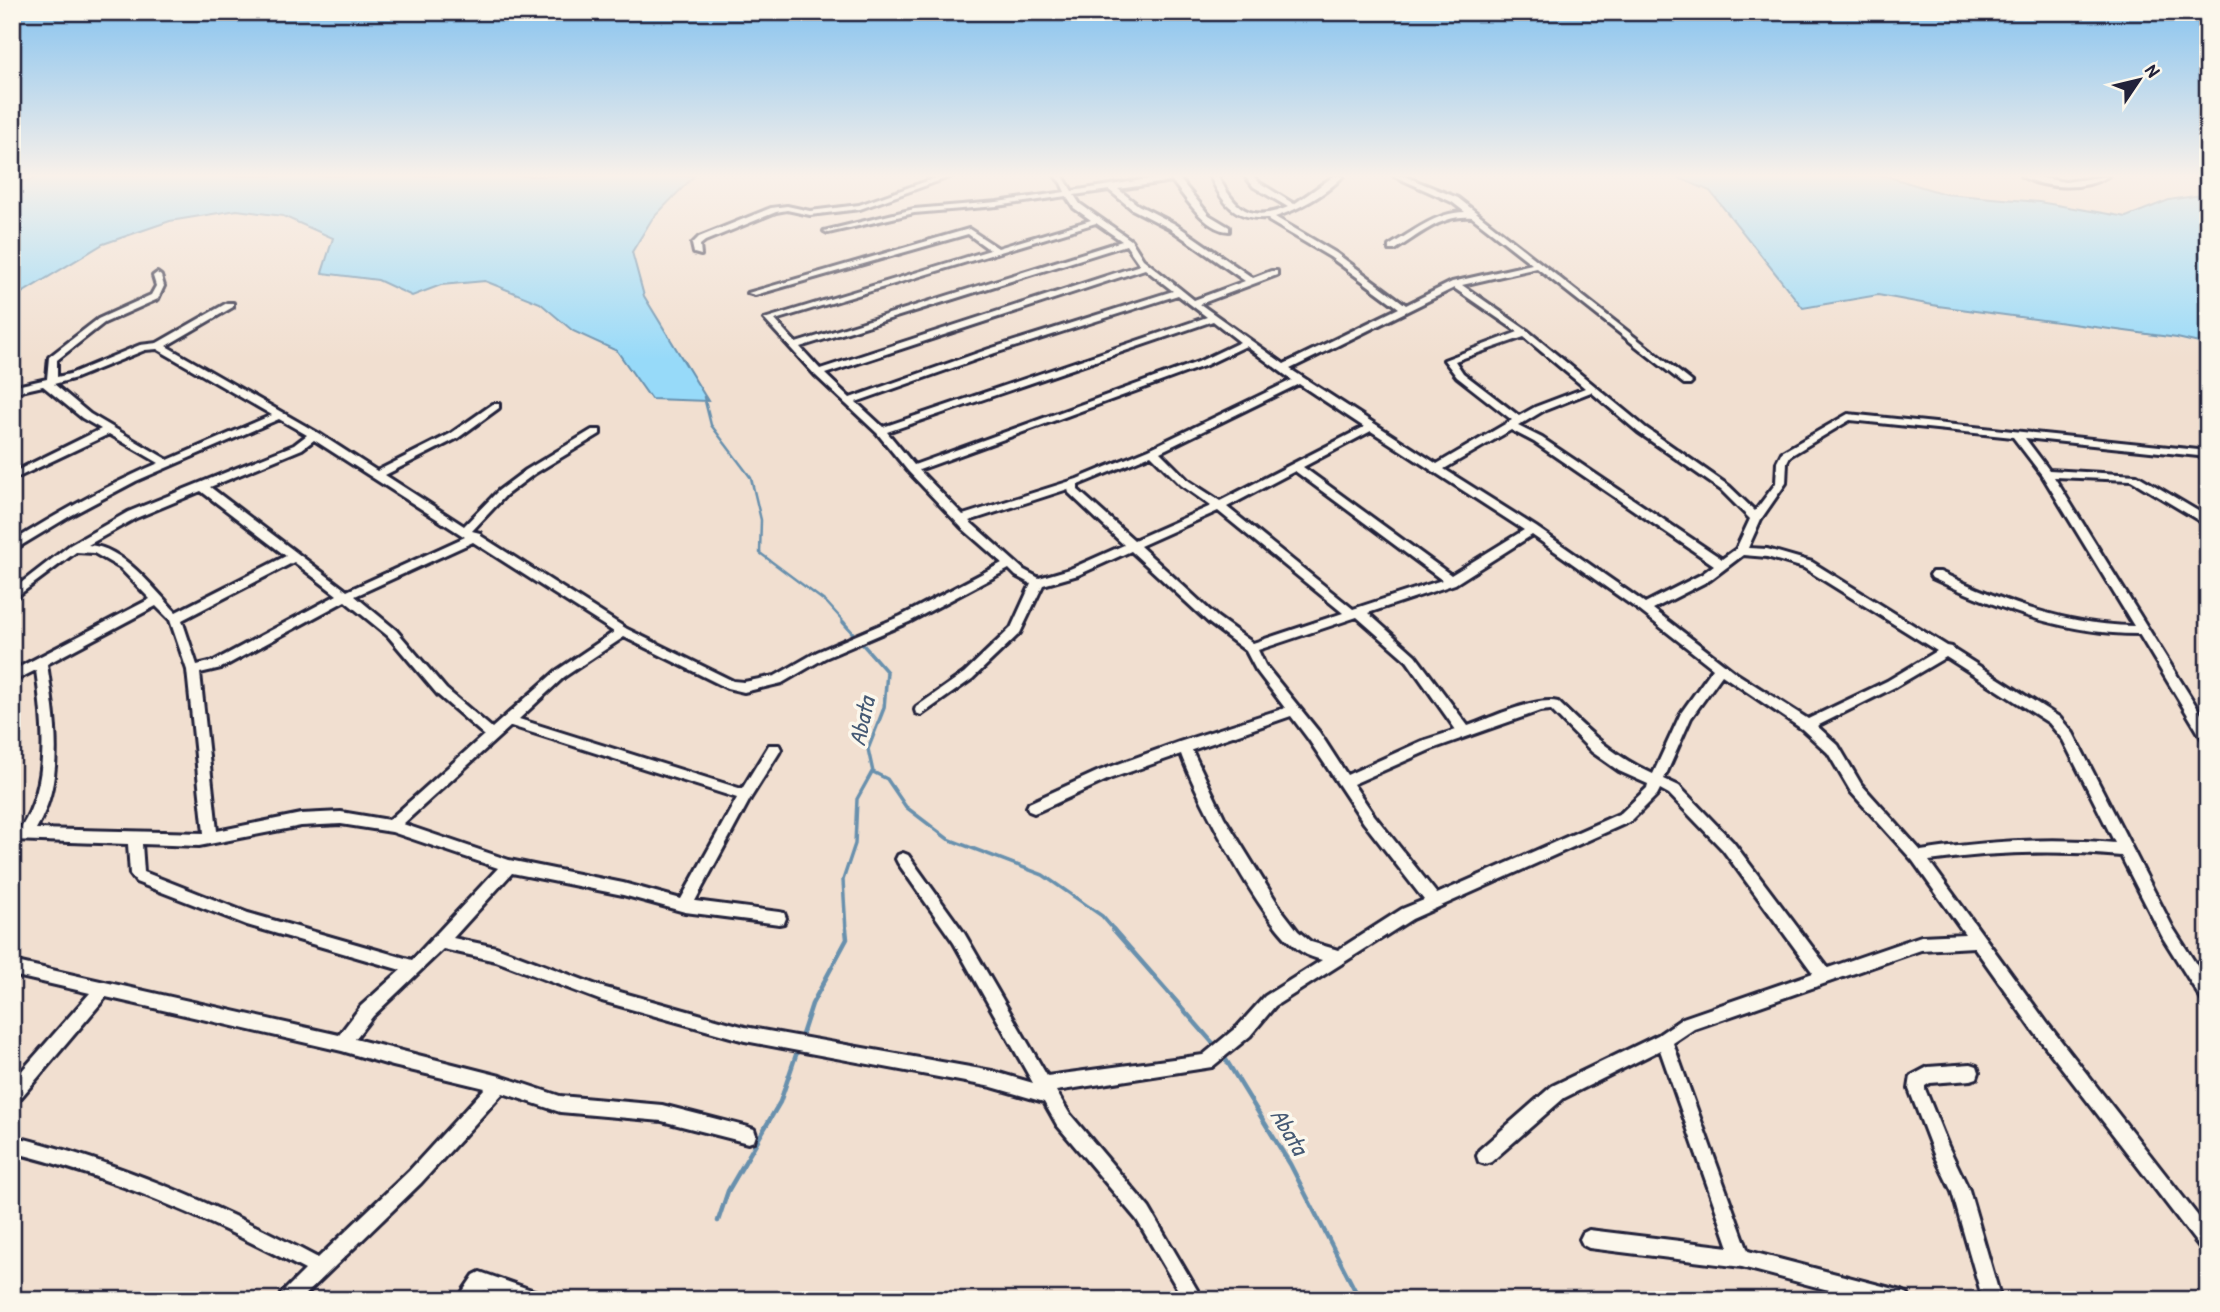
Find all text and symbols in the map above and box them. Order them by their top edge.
north arrow [2104,46,2174,116]
text: N [2139,59,2166,82]
water label: Abata [840,691,882,748]
water label: Abata [1264,1102,1318,1162]

